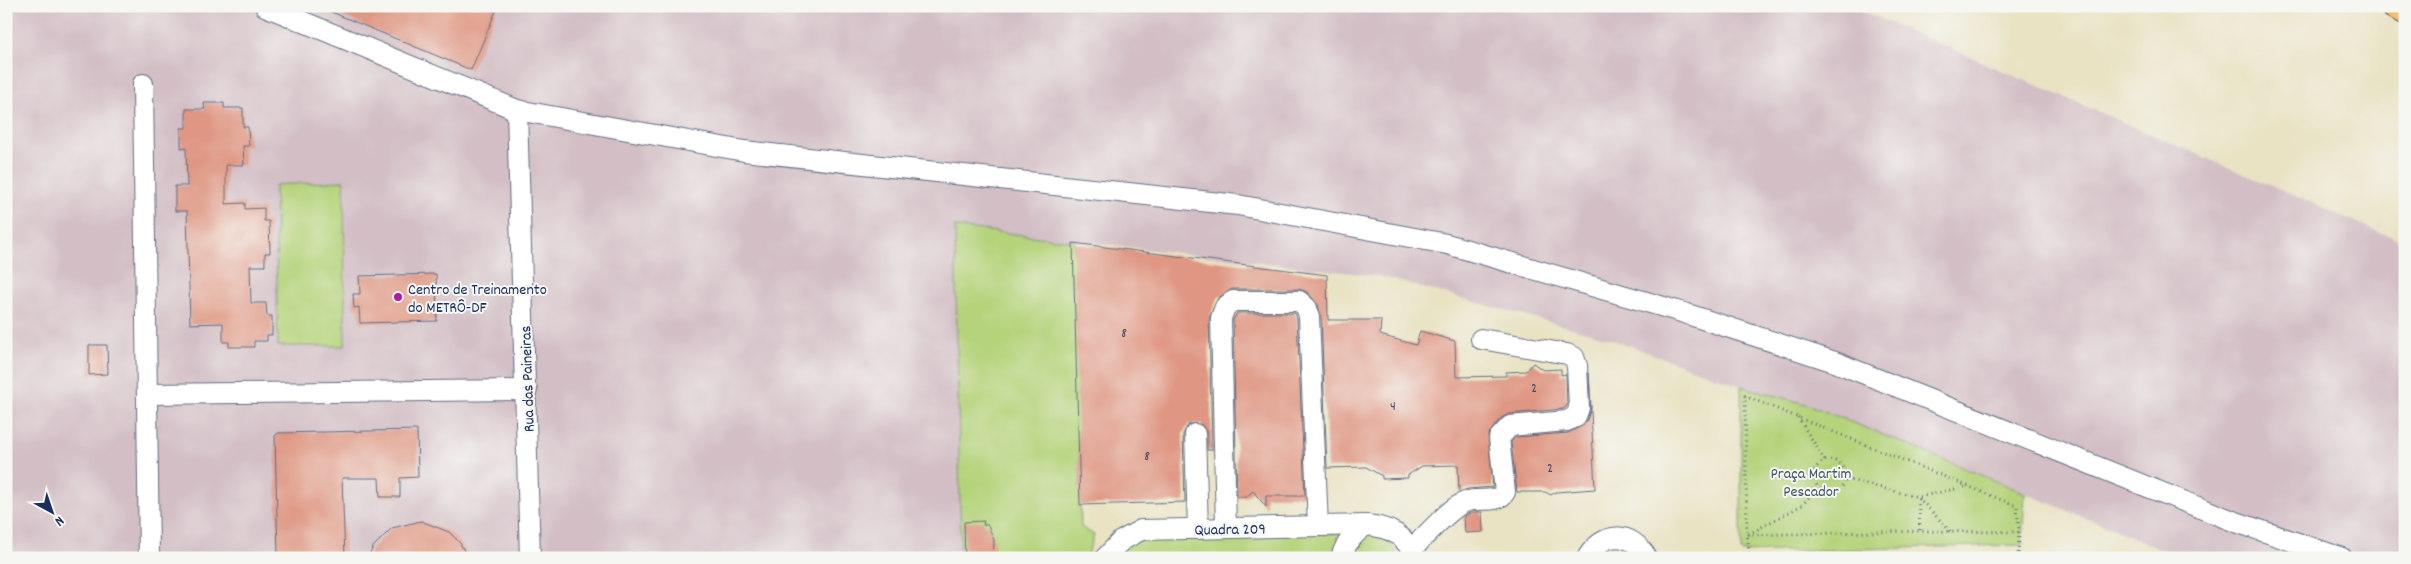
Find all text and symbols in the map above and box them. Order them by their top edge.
place label: Centro de Treinamento do METRÔ-DF [408,279,547,320]
marker: Centro de Treinamento do METRÔ-DF [392,291,404,303]
house number: 8 [1121,324,1127,344]
street label: Rua das Paineiras [515,325,542,433]
house number: 2 [1531,379,1537,399]
house number: 4 [1390,397,1396,417]
house number: 8 [1144,447,1150,467]
house number: 2 [1547,459,1553,479]
park label: Praça Martim Pescador [1771,463,1851,504]
north arrow [28,486,78,536]
text: N [50,511,68,530]
street label: Quadra 209 [1194,518,1266,543]

